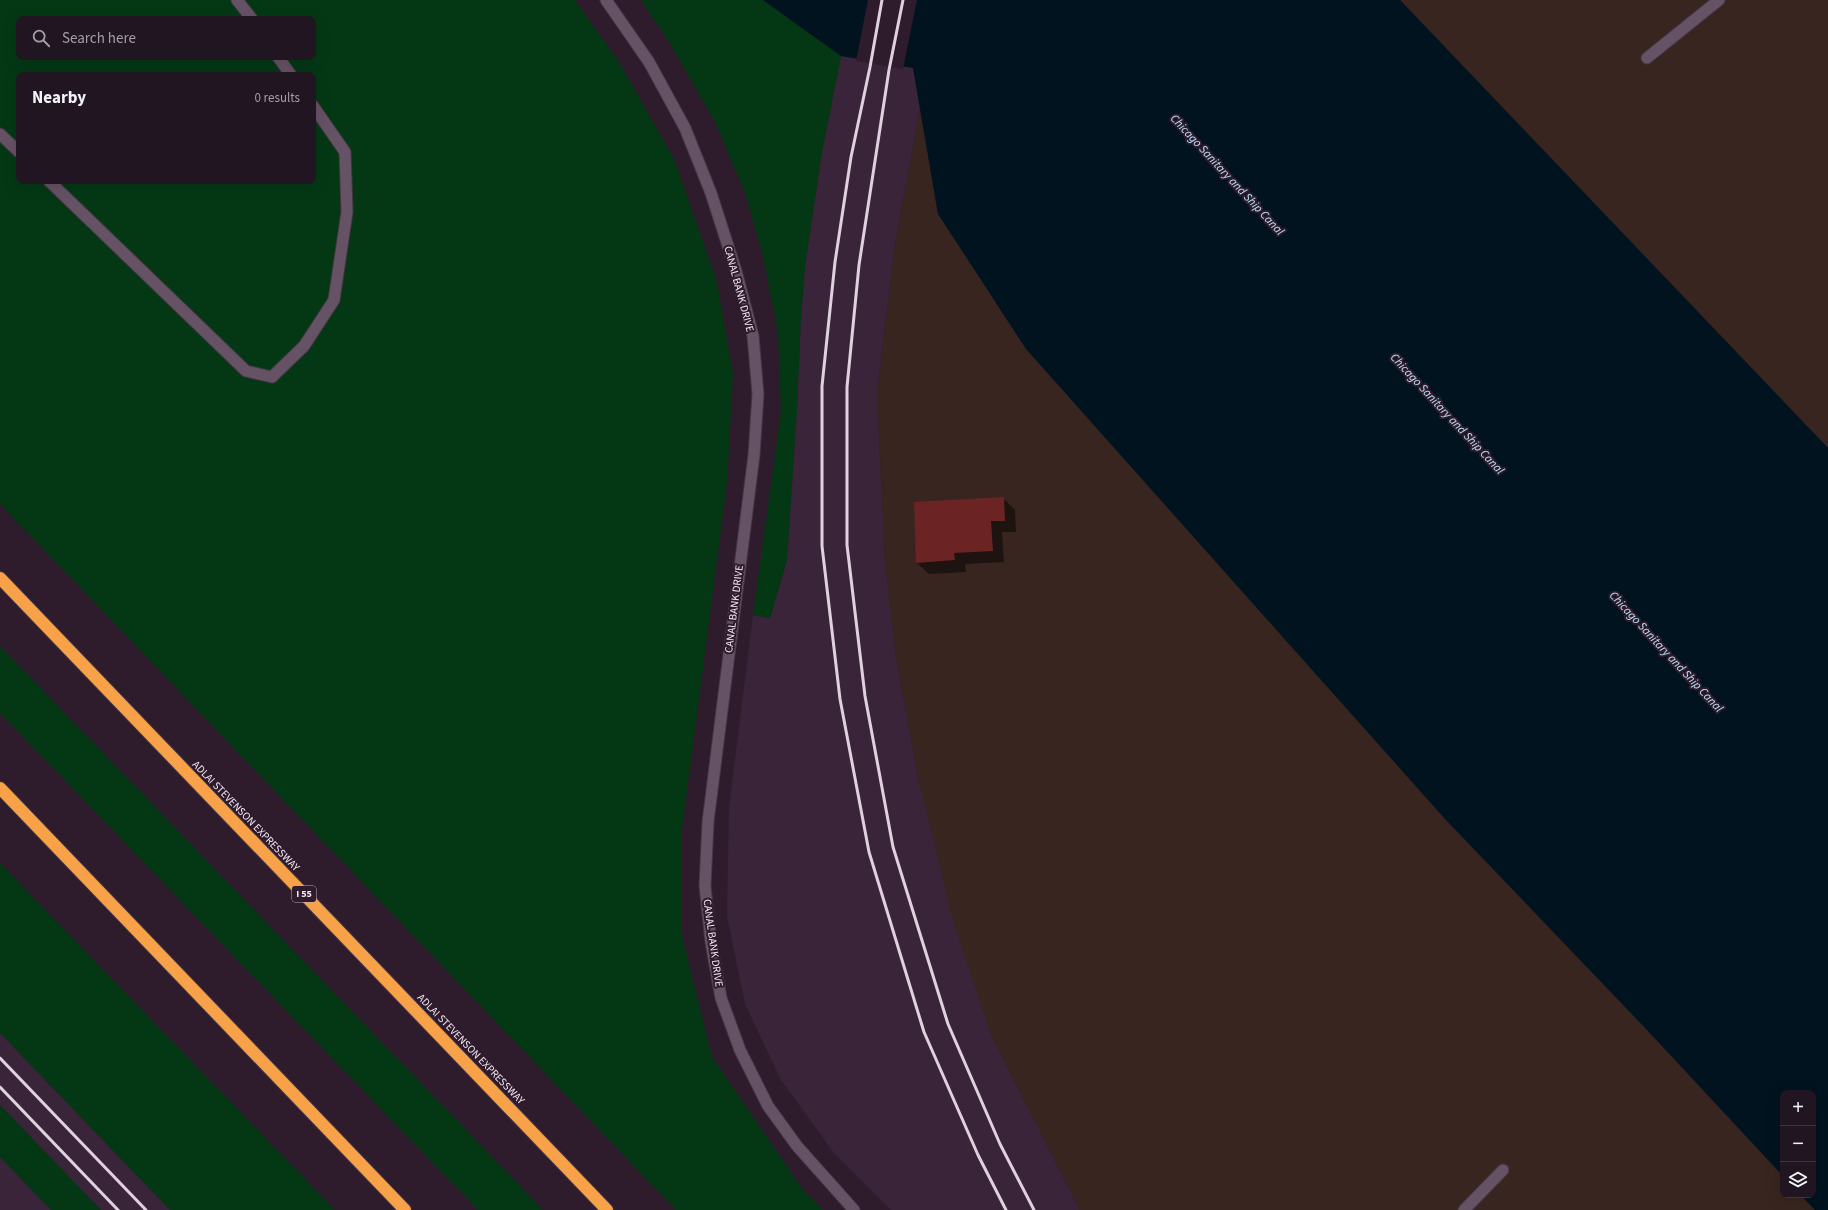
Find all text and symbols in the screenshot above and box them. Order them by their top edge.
search box [16,16,316,60]
icon: search [30,27,52,49]
text: Search here [62,28,136,49]
text: Nearby [32,86,86,110]
text: 0 results [255,89,300,107]
water label: Chicago Sanitary and Ship Canal [1166,111,1288,239]
street label: CANAL BANK DRIVE [720,244,758,334]
water label: Chicago Sanitary and Ship Canal [1386,350,1508,478]
street label: CANAL BANK DRIVE [721,564,747,654]
water label: Chicago Sanitary and Ship Canal [1605,588,1727,716]
street label: ADLAI STEVENSON EXPRESSWAY [189,757,304,875]
road number: I 55 [292,886,316,902]
street label: CANAL BANK DRIVE [699,898,727,988]
street label: ADLAI STEVENSON EXPRESSWAY [414,990,529,1108]
map controls [1780,1090,1816,1198]
button: + [1780,1090,1816,1126]
button: − [1780,1126,1816,1162]
button: layers [1780,1162,1816,1198]

